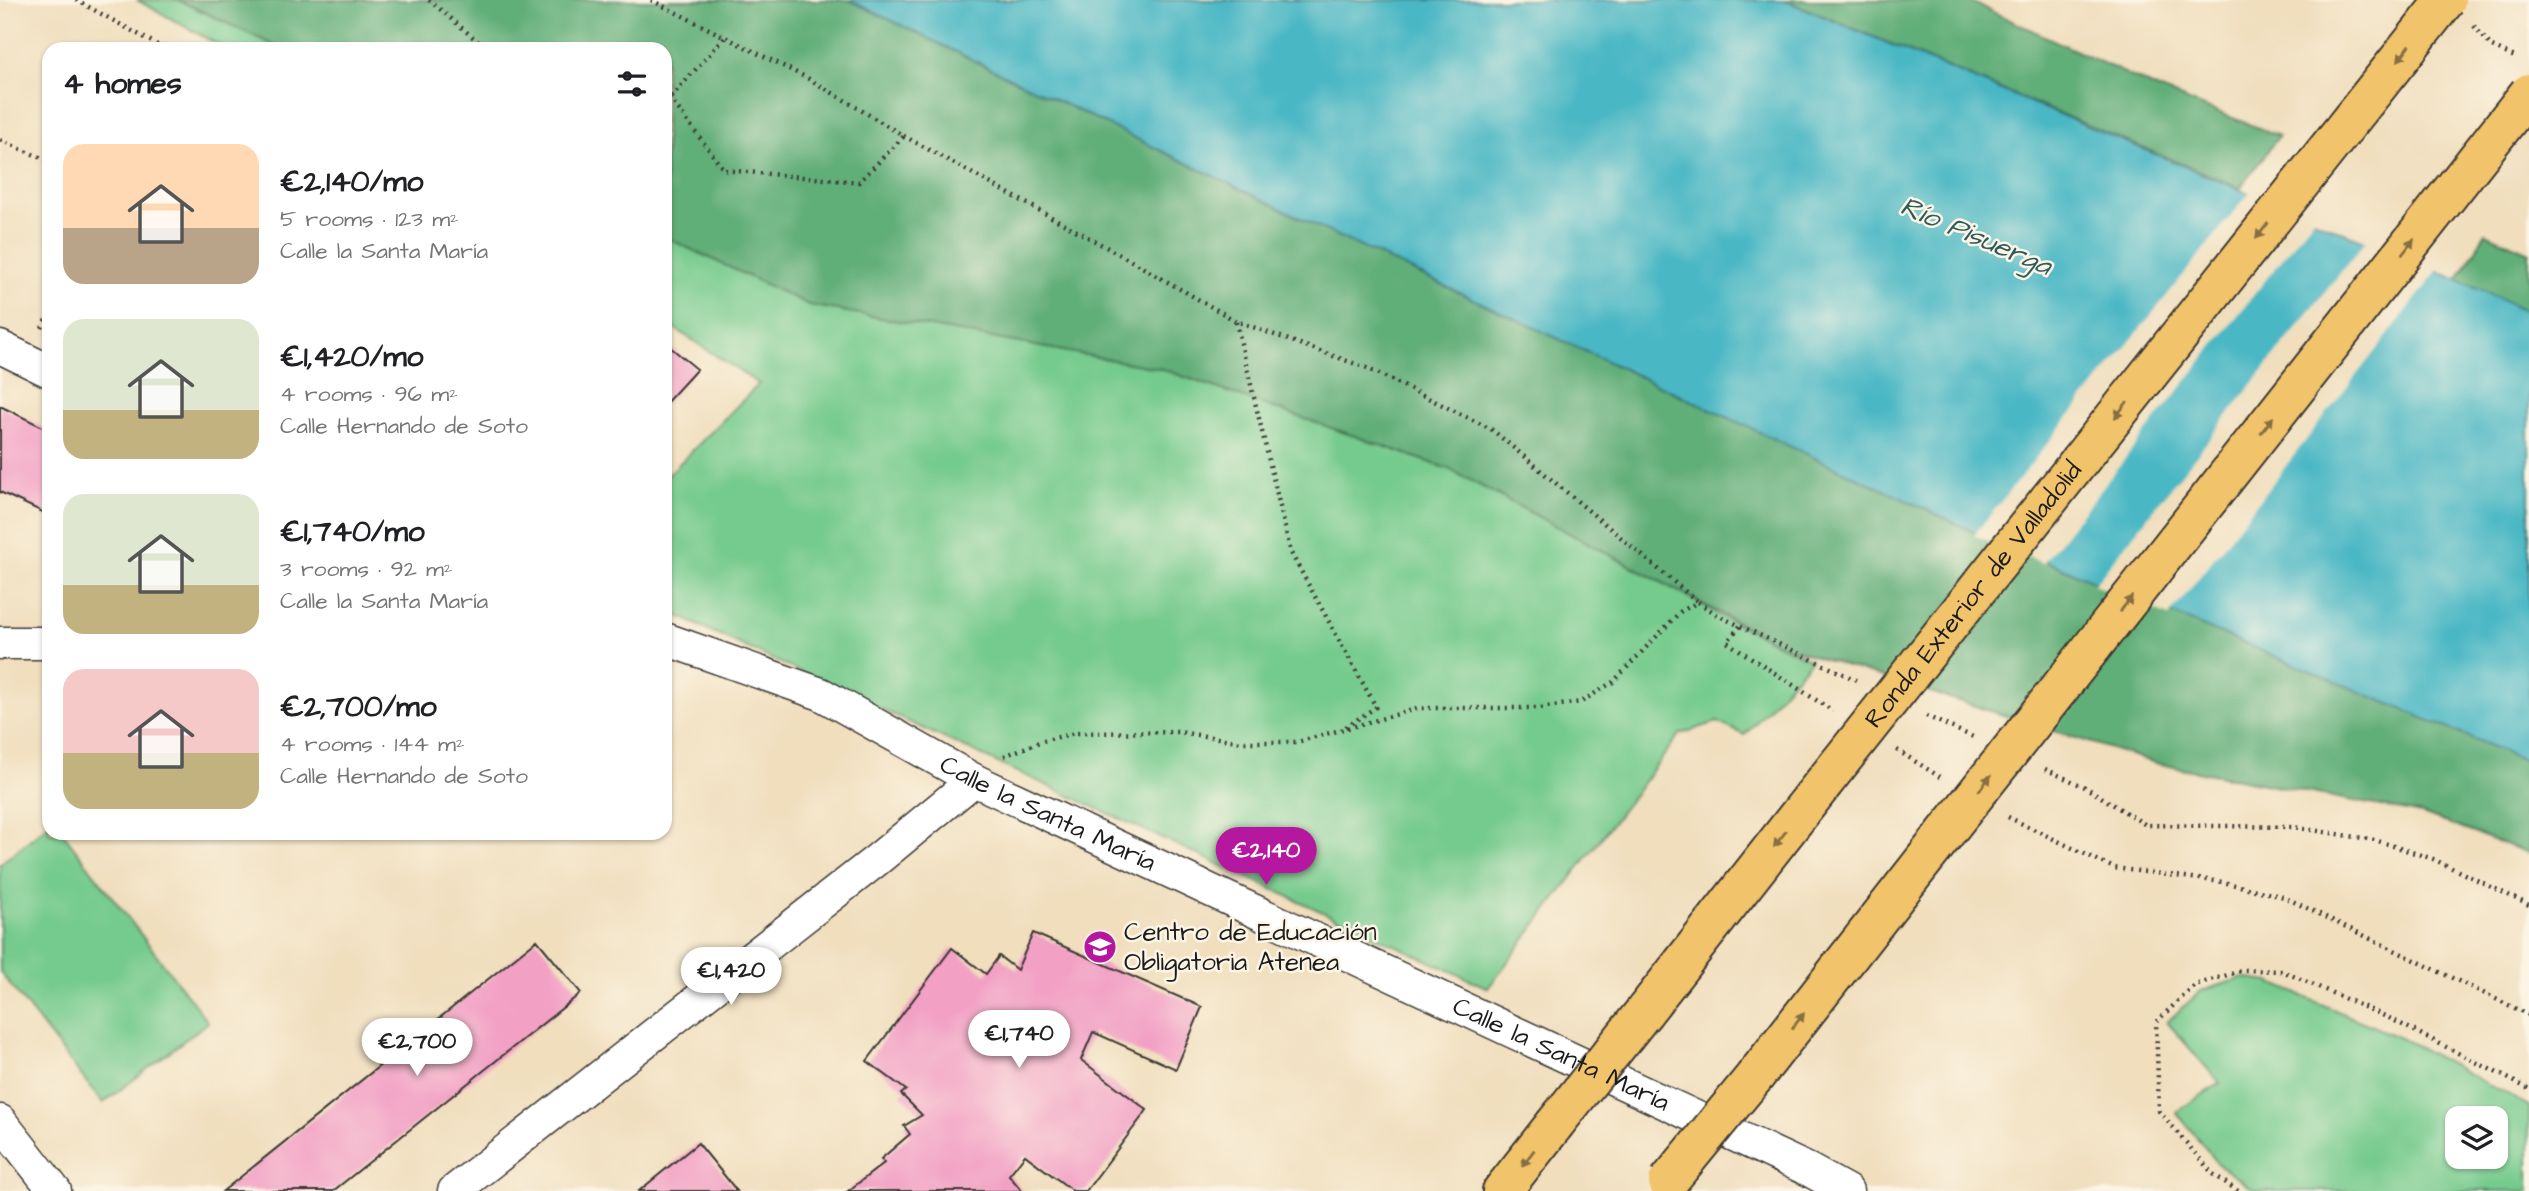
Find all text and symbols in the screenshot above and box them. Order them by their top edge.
one-way arrow [2397,45,2412,62]
text: 4 homes [63,63,182,105]
icon: filters [613,65,651,103]
text: €2,140/mo [280,161,423,203]
icon: home [119,172,203,256]
water label: Río Pisuerga [1894,187,2059,287]
text: 5 rooms · 123 m² [280,203,459,235]
one-way arrow [2255,222,2270,240]
text: Calle la Santa María [280,235,488,267]
one-way arrow [2400,238,2415,256]
text: €1,420/mo [280,336,423,378]
icon: home [119,347,203,431]
text: 4 rooms · 96 m² [280,378,458,410]
one-way arrow [2113,400,2128,418]
text: Calle Hernando de Soto [280,410,528,442]
one-way arrow [2259,417,2274,435]
street label: Ronda Exterior de Valladolid [1856,454,2090,736]
text: €1,740/mo [280,511,425,553]
icon: home [119,522,203,606]
text: 3 rooms · 92 m² [280,553,453,585]
text: Calle la Santa María [280,585,488,617]
one-way arrow [2118,595,2133,613]
text: €2,700/mo [280,686,437,728]
icon: home [119,697,203,781]
text: 4 rooms · 144 m² [280,728,465,760]
street label: Calle la Santa María [933,746,1162,880]
text: Calle Hernando de Soto [280,760,528,792]
one-way arrow [1978,774,1993,792]
pin: €2,140 [1209,828,1323,887]
one-way arrow [1773,829,1788,847]
text: €2,140 [1232,834,1300,866]
place label: Centro de Educación Obligatoria Atenea [1124,914,1377,982]
school or university icon: Centro de Educación Obligatoria Atenea [1081,928,1119,966]
pin: €1,420 [674,948,788,1007]
text: €1,420 [697,954,765,986]
street label: Calle la Santa María [1447,988,1675,1120]
pin: €1,740 [962,1010,1076,1070]
one-way arrow [1791,1012,1805,1030]
text: €1,740 [984,1017,1054,1049]
pin: €2,700 [360,1018,474,1078]
text: €2,700 [378,1025,456,1057]
map controls [2445,1106,2508,1169]
button: layers [2445,1106,2508,1169]
one-way arrow [1520,1149,1535,1167]

